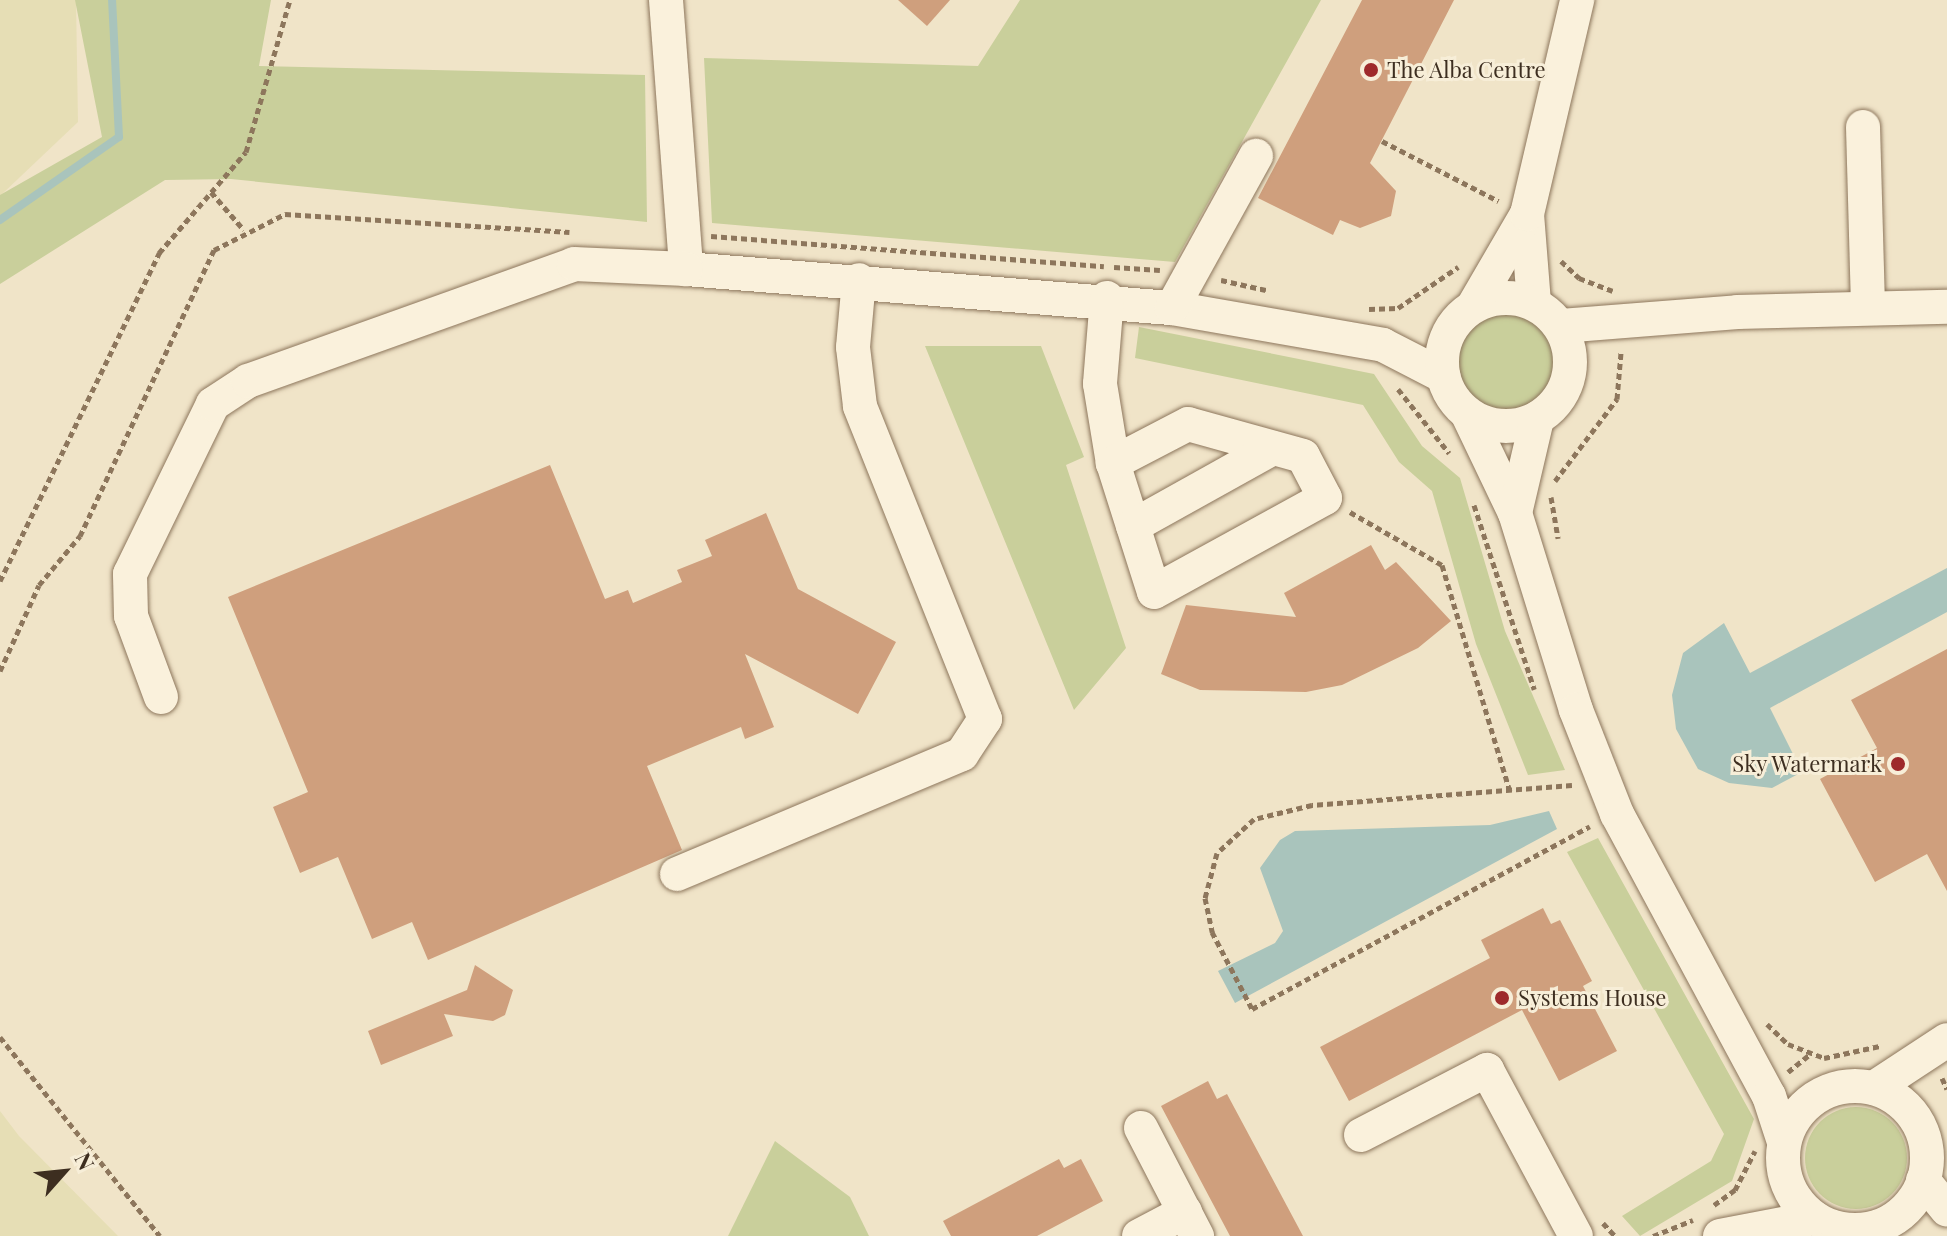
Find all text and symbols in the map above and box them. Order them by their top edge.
place label: The Alba Centre [1387,57,1547,83]
marker: The Alba Centre [1362,61,1380,79]
place label: Sky Watermark [1731,751,1882,777]
marker: Sky Watermark [1889,755,1907,773]
place label: Systems House [1518,985,1666,1011]
marker: Systems House [1493,989,1511,1007]
north arrow [24,1132,104,1212]
text: N [68,1147,102,1175]

